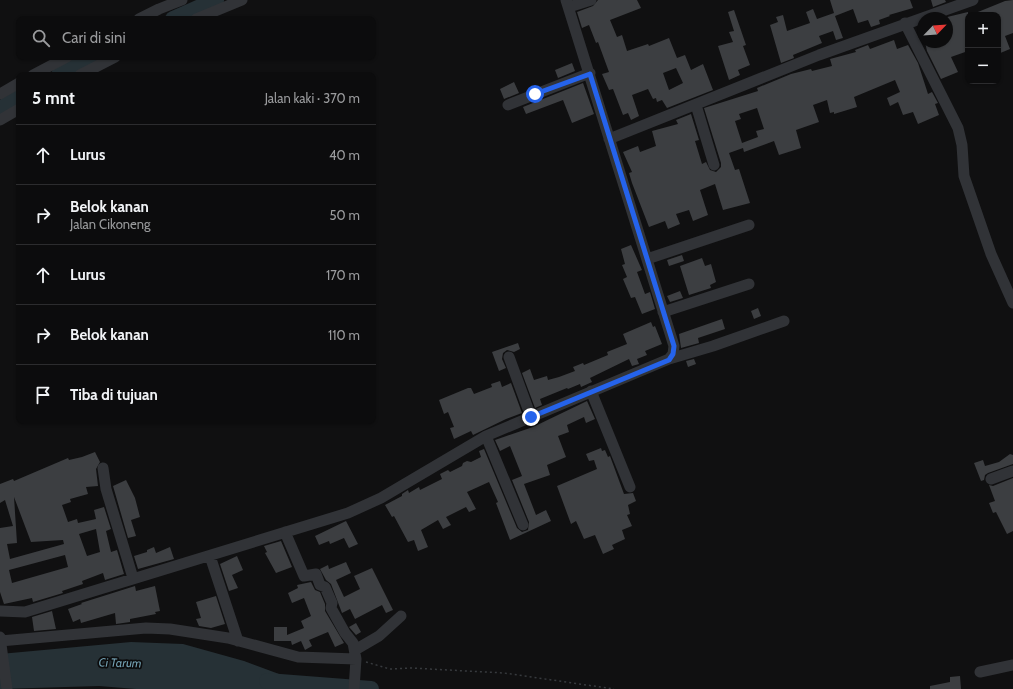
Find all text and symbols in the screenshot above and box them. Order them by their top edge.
north arrow [917,12,953,48]
map controls [965,12,1001,84]
button: + [965,12,1001,48]
search box [16,16,376,60]
icon: search [30,27,52,49]
text: Cari di sini [62,29,126,47]
button: − [965,48,1001,84]
route start [526,85,544,103]
text: 5 mnt [32,88,75,108]
text: Jalan kaki · 370 m [265,90,360,106]
icon: ahead [32,144,54,166]
text: Lurus [70,146,105,164]
text: 40 m [329,147,360,163]
text: Belok kanan [70,198,149,216]
icon: right [32,204,54,226]
text: 50 m [330,207,360,223]
text: Jalan Cikoneng [70,216,150,232]
icon: ahead [32,264,54,286]
text: Lurus [70,266,105,284]
text: 170 m [326,267,360,283]
icon: right [32,324,54,346]
text: Belok kanan [70,326,149,344]
text: 110 m [328,327,360,343]
icon: arrive [32,384,54,406]
text: Tiba di tujuan [70,386,158,404]
route end [522,408,540,426]
water label: Ci Tarum [98,655,142,670]

